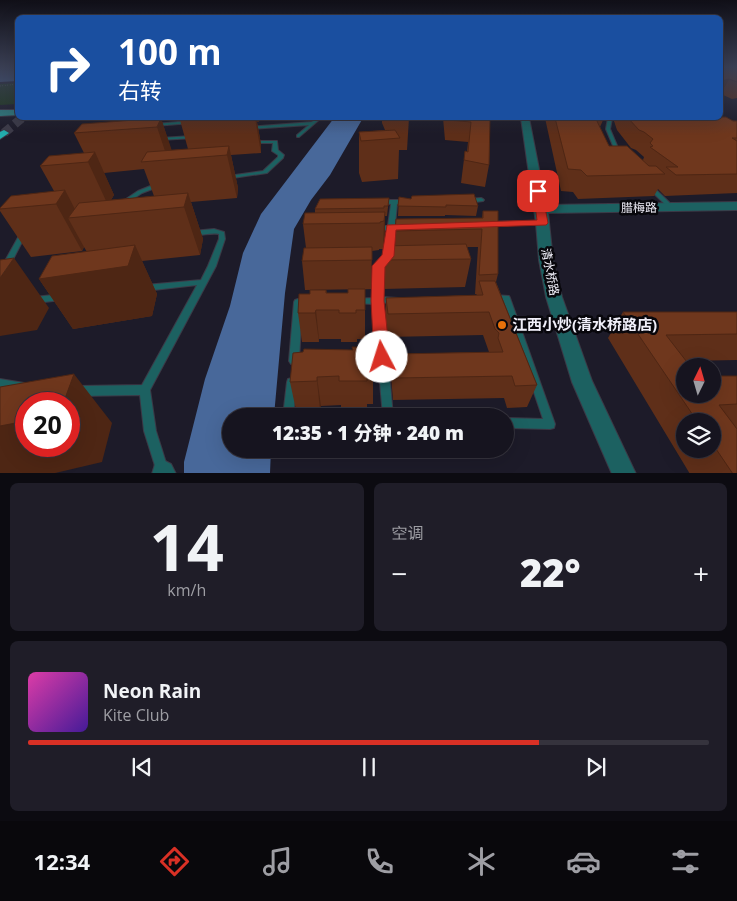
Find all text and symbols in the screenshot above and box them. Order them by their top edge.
text: 100 m [118,28,222,75]
icon: right [35,35,100,100]
text: 右转 [118,75,162,105]
pin [517,170,559,212]
icon: arrive [524,177,552,205]
street label: 腊梅路 [621,199,657,216]
street label: 清水桥路 [538,247,563,297]
place label: 江西小炒(清水桥路店) [512,314,657,334]
marker: 江西小炒(清水桥路店) [496,319,508,331]
position arrow [355,330,407,382]
north arrow [676,358,721,402]
map controls [676,358,721,458]
speed limit sign: 20 [15,392,80,457]
button: layers [676,413,721,458]
text: 12:35 · 1 分钟 · 240 m [272,420,464,446]
text: 14 [150,502,224,590]
text: 空调 [392,522,424,544]
text: 22° [520,546,581,598]
text: − [392,554,408,592]
text: + [693,554,709,592]
text: km/h [167,579,206,601]
text: Neon Rain [103,678,201,704]
text: Kite Club [103,704,169,726]
icon: previous [128,753,156,781]
icon: pause [355,753,383,781]
icon: next [582,753,610,781]
icon: directions [157,844,192,879]
icon: music [260,844,295,879]
icon: phone [362,844,397,879]
icon: climate [464,844,499,879]
icon: car [566,844,601,879]
icon: filters [668,844,703,879]
text: 12:34 [34,846,90,876]

